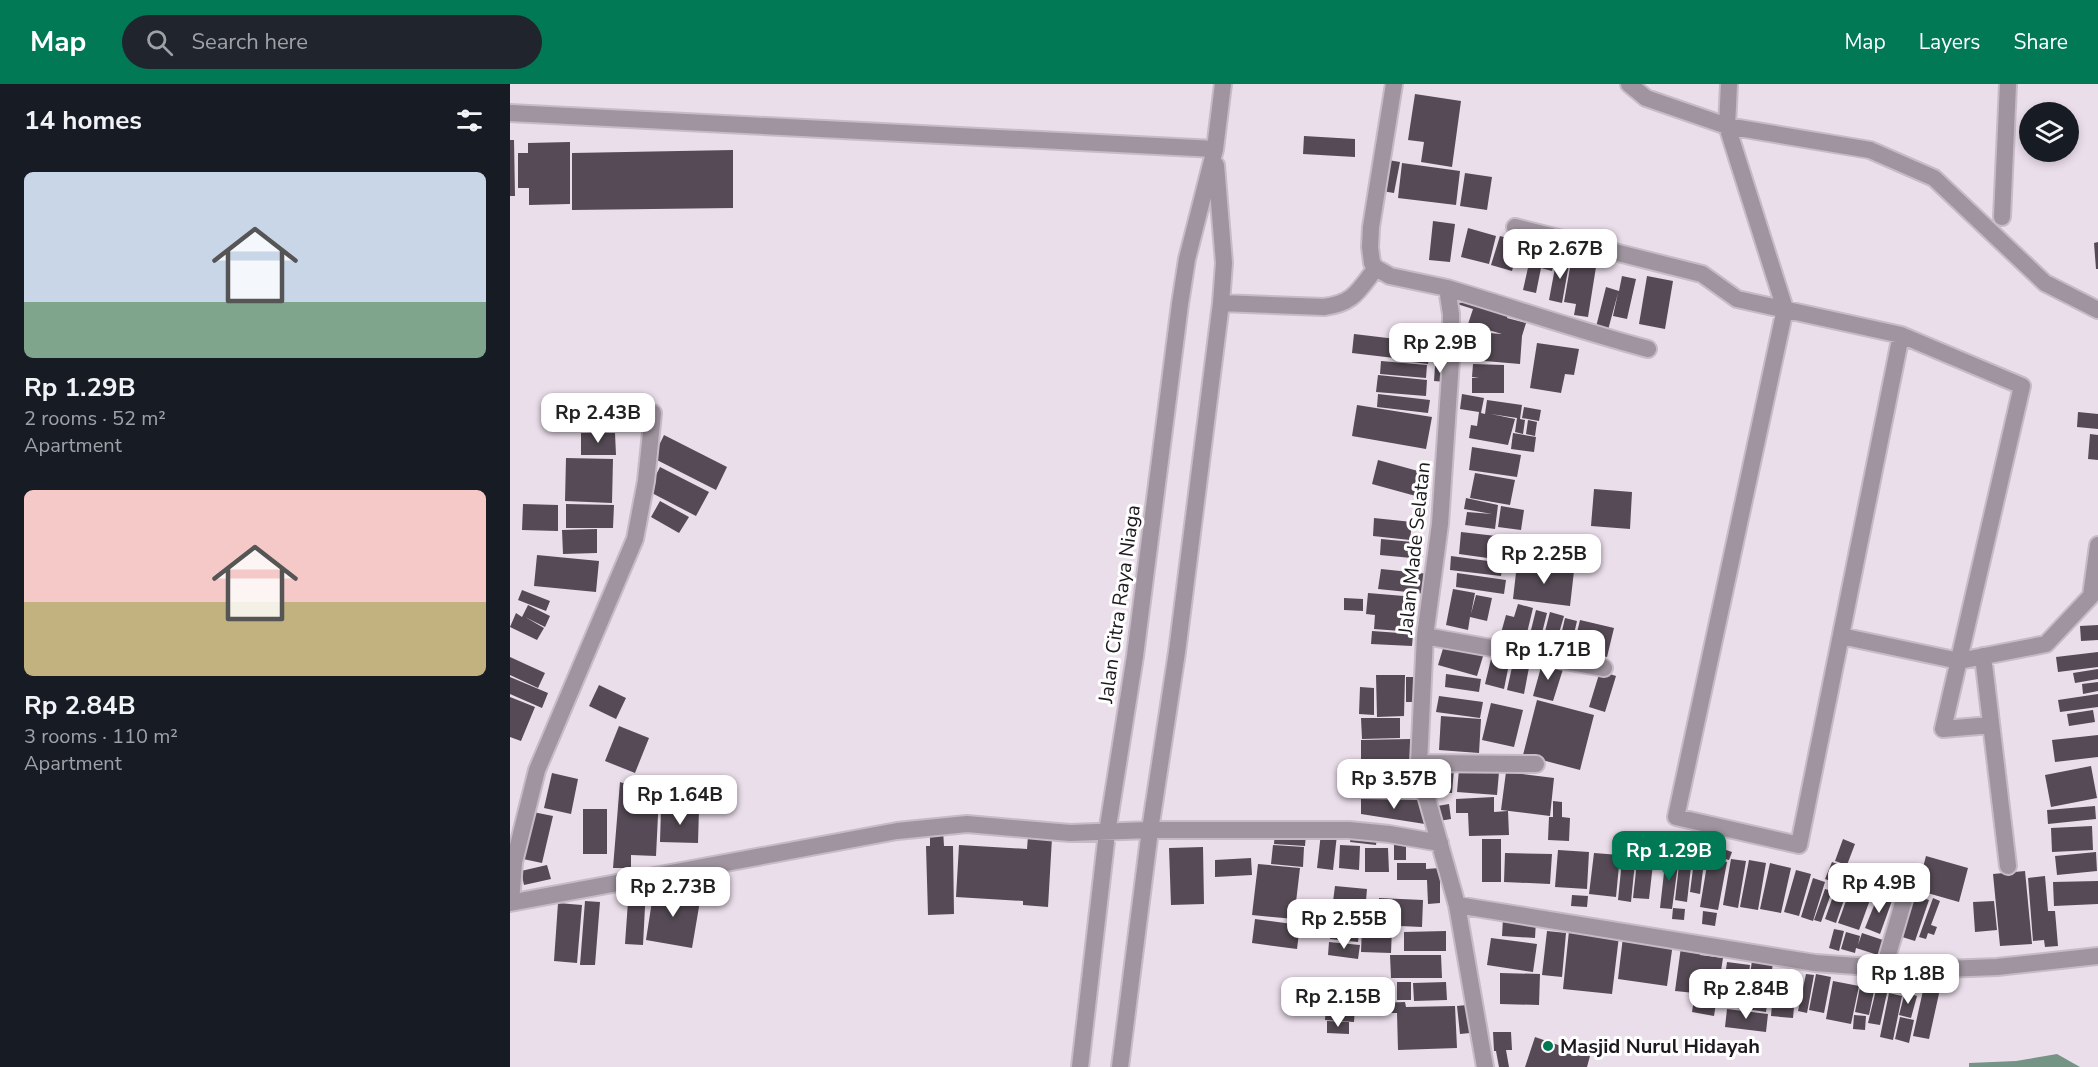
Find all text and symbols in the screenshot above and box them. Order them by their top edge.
search box [122,15,542,69]
text: Map [30,23,86,61]
icon: search [143,26,176,59]
text: Search here [191,27,308,57]
text: Map [1844,28,1886,56]
text: Layers [1919,28,1980,56]
text: Share [2013,28,2068,56]
map controls [2019,102,2079,162]
button: layers [2019,102,2079,162]
text: 14 homes [24,103,142,138]
icon: filters [453,104,486,137]
icon: home [201,211,309,319]
pin: Rp 2.67B [1498,229,1622,280]
text: Rp 2.67B [1517,235,1603,262]
pin: Rp 2.9B [1385,323,1495,374]
text: Rp 2.9B [1403,329,1477,356]
text: Rp 1.29B [24,370,136,405]
pin: Rp 2.43B [536,393,660,444]
text: Rp 2.43B [555,399,641,426]
text: 2 rooms · 52 m² [24,405,166,432]
text: Apartment [24,432,122,459]
street label: Jalan Made Selatan [1392,460,1437,637]
street label: Jalan Citra Raya Niaga [1092,503,1147,706]
icon: home [201,529,309,637]
pin: Rp 2.25B [1482,534,1606,585]
text: Rp 2.25B [1501,540,1587,567]
pin: Rp 1.71B [1486,630,1610,681]
text: Rp 1.71B [1505,636,1591,663]
text: Rp 2.84B [24,688,136,723]
text: 3 rooms · 110 m² [24,723,178,750]
text: Apartment [24,750,122,777]
pin: Rp 3.57B [1332,759,1456,810]
text: Rp 3.57B [1351,765,1437,792]
pin: Rp 1.64B [618,775,742,826]
text: Rp 1.64B [637,781,723,808]
pin: Rp 1.29B [1607,831,1731,882]
text: Rp 1.29B [1626,837,1712,864]
pin: Rp 4.9B [1824,863,1934,914]
pin: Rp 2.73B [611,867,735,918]
text: Rp 4.9B [1842,869,1916,896]
text: Rp 2.73B [630,873,716,900]
pin: Rp 2.55B [1282,899,1406,950]
text: Rp 2.55B [1301,905,1387,932]
pin: Rp 1.8B [1853,954,1963,1005]
text: Rp 1.8B [1871,960,1945,987]
pin: Rp 2.84B [1684,969,1808,1020]
text: Rp 2.84B [1703,975,1789,1002]
pin: Rp 2.15B [1276,977,1400,1028]
text: Rp 2.15B [1295,983,1381,1010]
place label: Masjid Nurul Hidayah [1560,1033,1760,1060]
marker: Masjid Nurul Hidayah [1541,1039,1555,1053]

